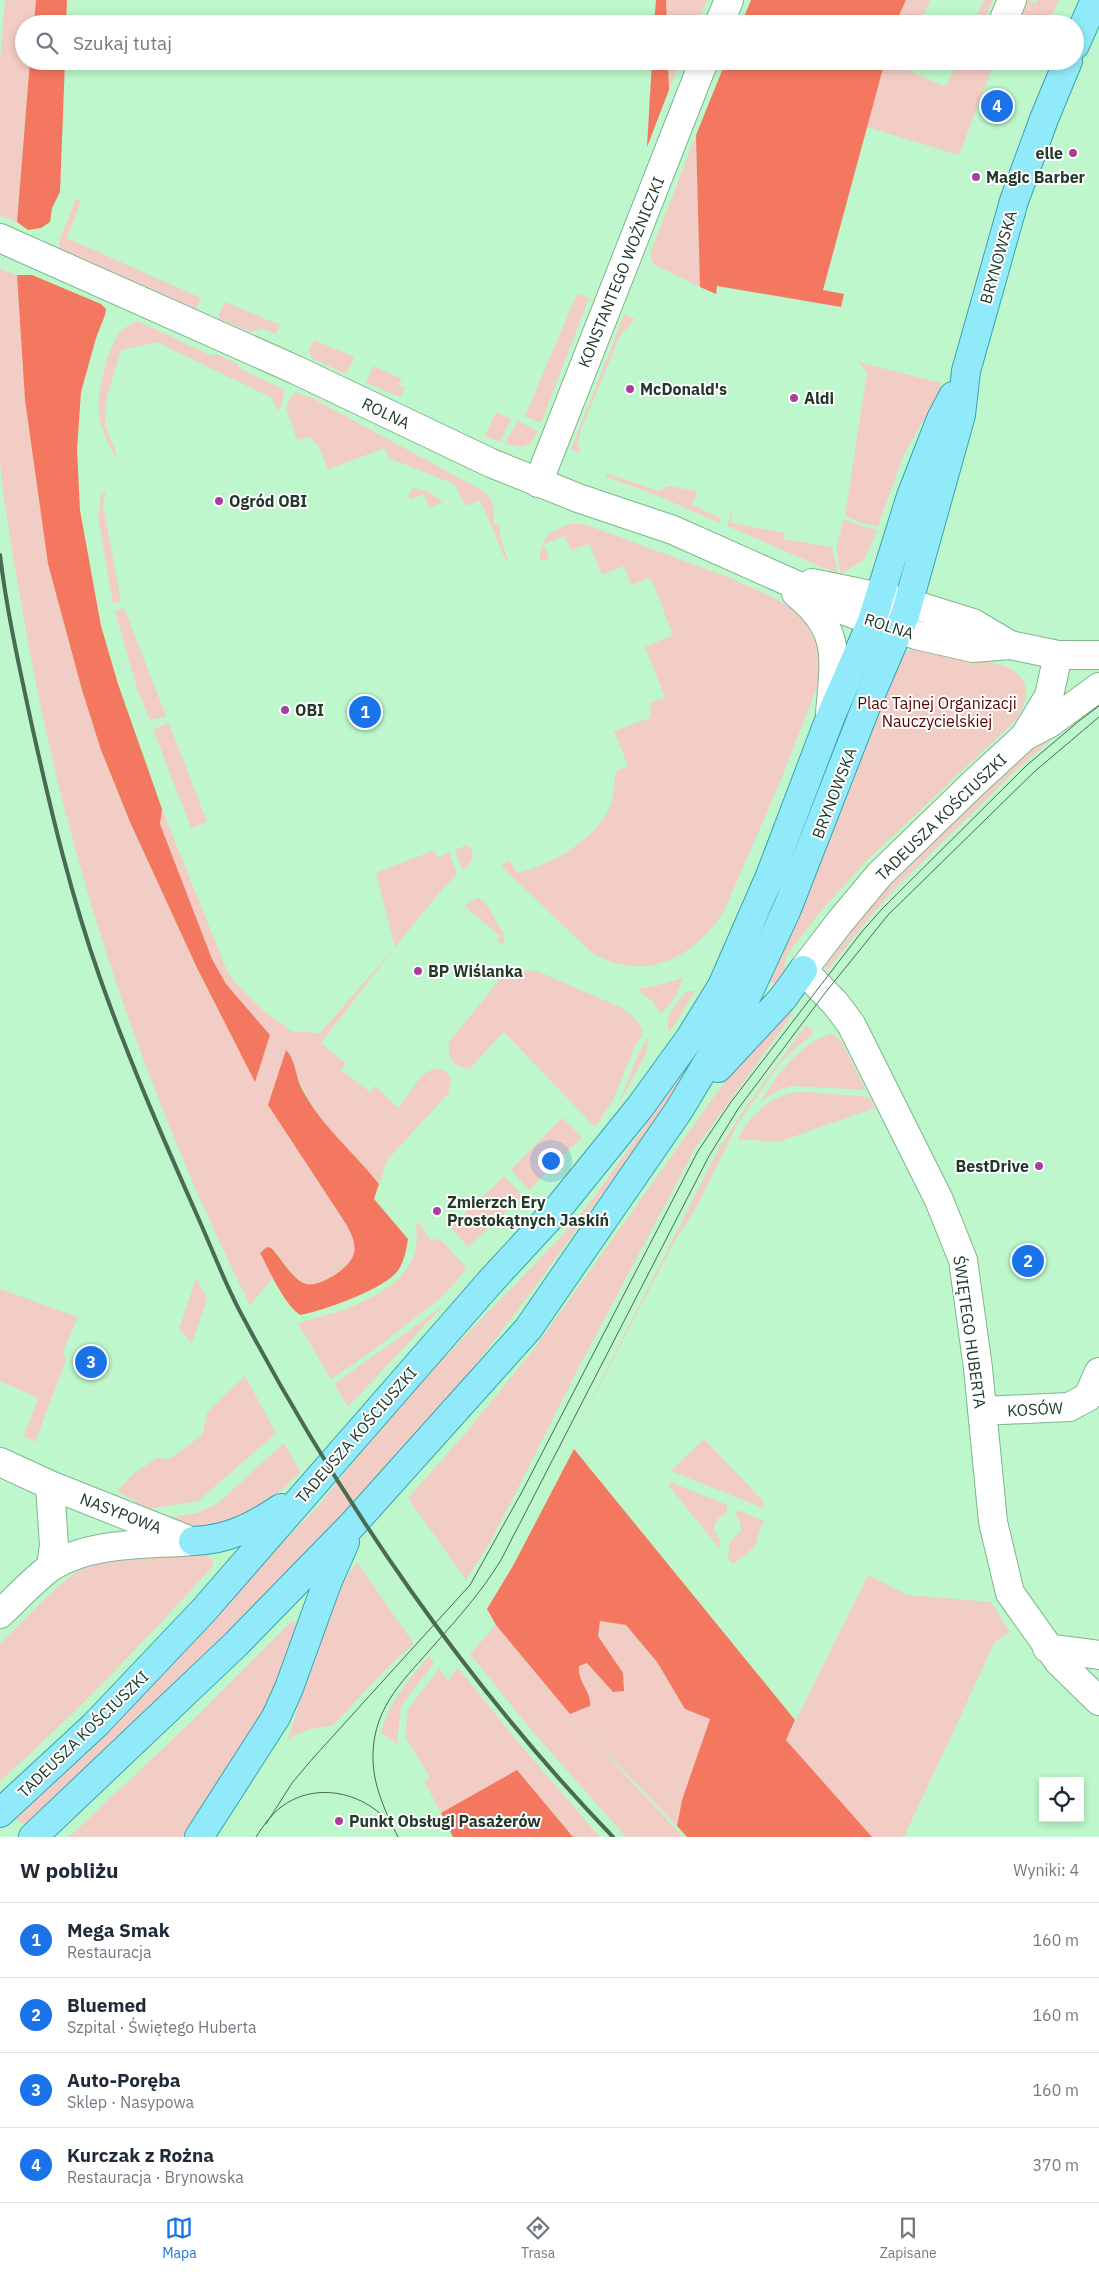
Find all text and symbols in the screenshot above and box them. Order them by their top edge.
search box [15,15,1084,70]
icon: search [33,29,61,57]
text: Szukaj tutaj [73,31,172,55]
pin: 4 [981,87,1013,125]
place label: elle [1035,143,1063,163]
marker: elle [1067,147,1079,159]
place label: Magic Barber [986,167,1086,187]
marker: Magic Barber [970,171,982,183]
street label: KONSTANTEGO WOŹNICZKI [573,173,668,370]
street label: BRYNOWSKA [975,208,1021,306]
place label: McDonald's [640,379,727,399]
marker: McDonald's [624,383,636,395]
place label: Aldi [804,388,834,408]
marker: Aldi [788,392,800,404]
street label: ROLNA [359,393,413,433]
place label: Ogród OBI [229,491,307,511]
marker: Ogród OBI [213,495,225,507]
street label: ROLNA [862,609,916,643]
pin: 1 [349,693,381,731]
park label: Plac Tajnej Organizacji Nauczycielskiej [857,693,1017,731]
place label: OBI [295,700,324,720]
marker: OBI [279,704,291,716]
street label: BRYNOWSKA [807,745,861,841]
street label: TADEUSZA KOŚCIUSZKI [871,748,1011,885]
place label: BP Wiślanka [428,961,523,981]
marker: BP Wiślanka [412,965,424,977]
your location [538,1148,564,1174]
place label: BestDrive [956,1156,1029,1176]
marker: BestDrive [1033,1160,1045,1172]
place label: Zmierzch Ery Prostokątnych Jaskiń [447,1192,609,1230]
marker: Zmierzch Ery Prostokątnych Jaskiń [431,1205,443,1217]
pin: 2 [1012,1242,1044,1280]
street label: ŚWIĘTEGO HUBERTA [949,1254,992,1410]
pin: 3 [75,1343,107,1381]
street label: TADEUSZA KOŚCIUSZKI [290,1362,421,1507]
street label: KOSÓW [1006,1397,1063,1420]
street label: NASYPOWA [77,1488,165,1538]
street label: TADEUSZA KOŚCIUSZKI [13,1665,153,1802]
map controls [1039,1777,1084,1822]
button: locate [1039,1777,1084,1822]
place label: Punkt Obsługi Pasażerów [349,1811,541,1831]
marker: Punkt Obsługi Pasażerów [333,1815,345,1827]
text: W pobliżu [20,1856,119,1884]
text: Wyniki: 4 [1013,1860,1079,1880]
text: Mega Smak [67,1918,170,1942]
text: 1 [31,1930,41,1950]
text: 160 m [1032,1930,1079,1950]
text: Restauracja [67,1942,152,1962]
text: Bluemed [67,1993,147,2017]
text: 2 [31,2005,41,2025]
text: 160 m [1032,2005,1079,2025]
text: Szpital · Świętego Huberta [67,2017,257,2037]
text: Auto-Poręba [67,2068,181,2092]
text: 3 [31,2080,41,2100]
text: 160 m [1032,2080,1079,2100]
text: Sklep · Nasypowa [67,2092,194,2112]
text: Kurczak z Rożna [67,2143,214,2167]
text: 4 [31,2155,41,2175]
text: 370 m [1032,2155,1079,2175]
text: Restauracja · Brynowska [67,2167,244,2187]
tab: Mapa [162,2214,197,2262]
tab: Trasa [521,2214,555,2262]
tab: Zapisane [880,2214,937,2262]

